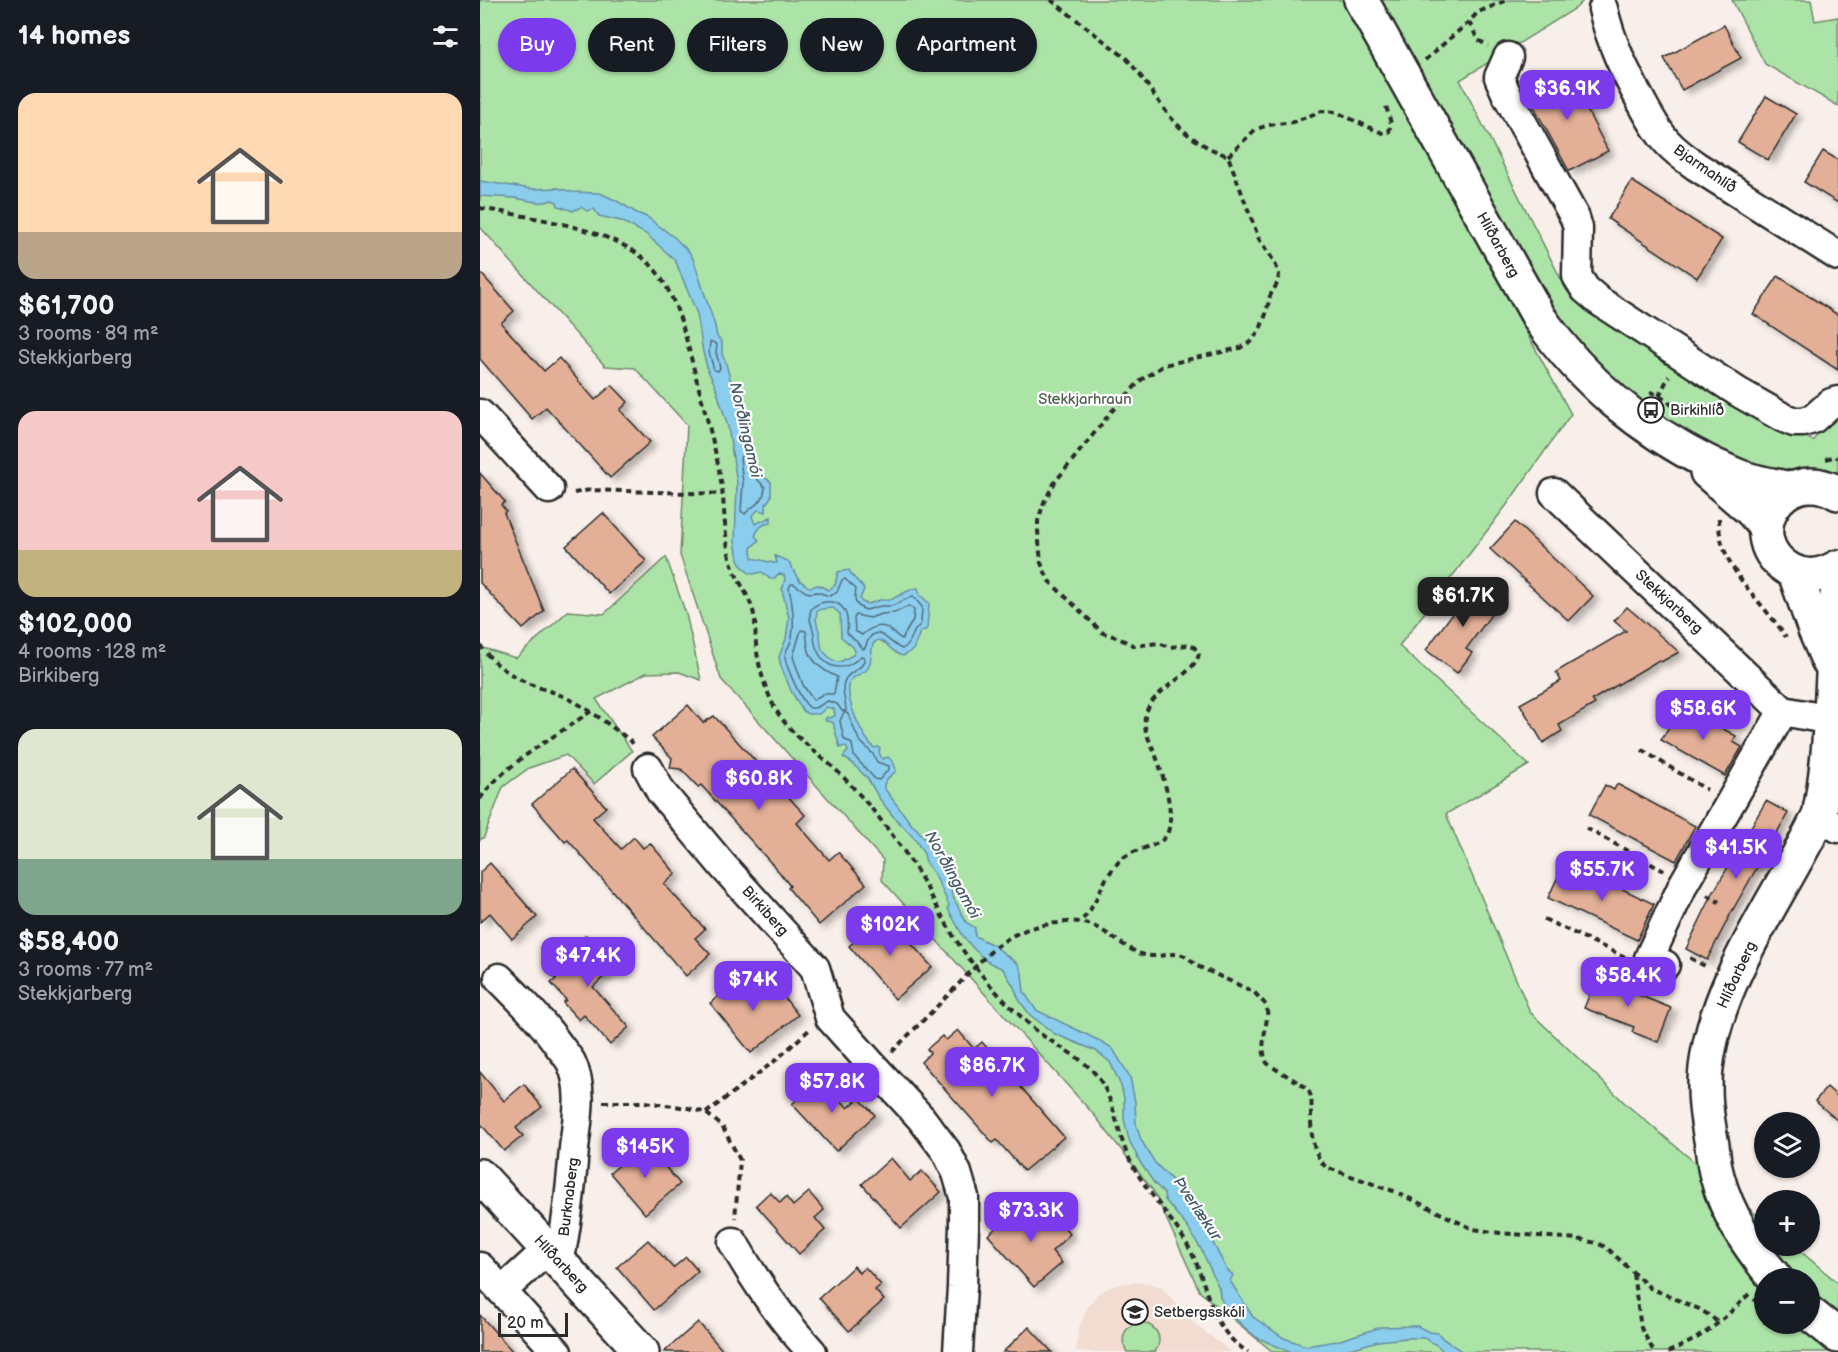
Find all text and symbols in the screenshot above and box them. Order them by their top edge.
chip: Buy [498,18,576,72]
chip: Rent [588,18,675,72]
chip: Filters [687,18,788,72]
chip: New [800,18,884,72]
chip: Apartment [896,18,1037,72]
icon: filters [429,20,462,53]
text: 14 homes [18,21,130,52]
pin: $36.9K [1518,70,1616,121]
text: $36.9K [1534,77,1600,101]
icon: home [186,132,294,240]
street label: Bjarmahlíð [1670,140,1740,198]
street label: Hlíðarberg [1472,209,1524,281]
text: $61,700 [18,291,114,322]
text: 3 rooms · 89 m² [18,322,159,346]
text: Stekkjarberg [18,346,132,370]
water label: Norðlingamói [725,380,766,481]
park label: Stekkjarhraun [1038,390,1132,409]
bus stop icon: Birkihlíð [1636,395,1666,425]
place label: Birkihlíð [1670,401,1724,420]
icon: home [186,450,294,558]
street label: Stekkjarberg [1631,566,1707,638]
pin: $61.7K [1414,577,1512,628]
text: $61.7K [1432,584,1494,608]
text: $102,000 [18,609,132,640]
text: 4 rooms · 128 m² [18,640,166,664]
text: Birkiberg [18,664,100,688]
pin: $58.6K [1654,690,1752,741]
text: $58.6K [1670,697,1736,721]
pin: $60.8K [710,760,808,811]
text: $60.8K [725,767,793,791]
icon: home [186,768,294,876]
water label: Norðlingamói [920,828,985,923]
pin: $41.5K [1687,829,1785,880]
text: $41.5K [1705,836,1767,860]
pin: $55.7K [1553,851,1651,902]
text: $55.7K [1569,858,1635,882]
street label: Birkiberg [737,882,793,940]
pin: $102K [848,906,932,957]
text: $102K [860,913,920,937]
text: $58,400 [18,927,119,958]
pin: $47.4K [539,937,637,988]
street label: Hlíðarberg [1713,938,1761,1012]
text: $47.4K [555,944,621,968]
pin: $58.4K [1579,957,1677,1008]
text: 3 rooms · 77 m² [18,958,153,982]
pin: $74K [717,961,789,1012]
text: $58.4K [1595,964,1661,988]
text: $74K [728,968,778,992]
text: Stekkjarberg [18,982,132,1006]
pin: $86.7K [943,1047,1041,1098]
text: $86.7K [959,1054,1025,1078]
pin: $57.8K [783,1063,881,1114]
text: $57.8K [799,1070,865,1094]
map controls [1754,1112,1820,1334]
button: layers [1754,1112,1820,1178]
pin: $145K [603,1128,687,1179]
text: $145K [616,1135,674,1159]
street label: Burknaberg [555,1156,583,1238]
water label: Þverlækur [1169,1174,1226,1245]
button: + [1754,1190,1820,1256]
pin: $73.3K [982,1192,1080,1243]
text: $73.3K [998,1199,1064,1223]
street label: Hlíðarberg [529,1231,593,1297]
button: − [1754,1268,1820,1334]
school or university icon: Setbergsskóli [1120,1297,1150,1327]
place label: Setbergsskóli [1154,1303,1245,1322]
scale bar [498,1310,568,1338]
text: 20 m [507,1314,543,1333]

